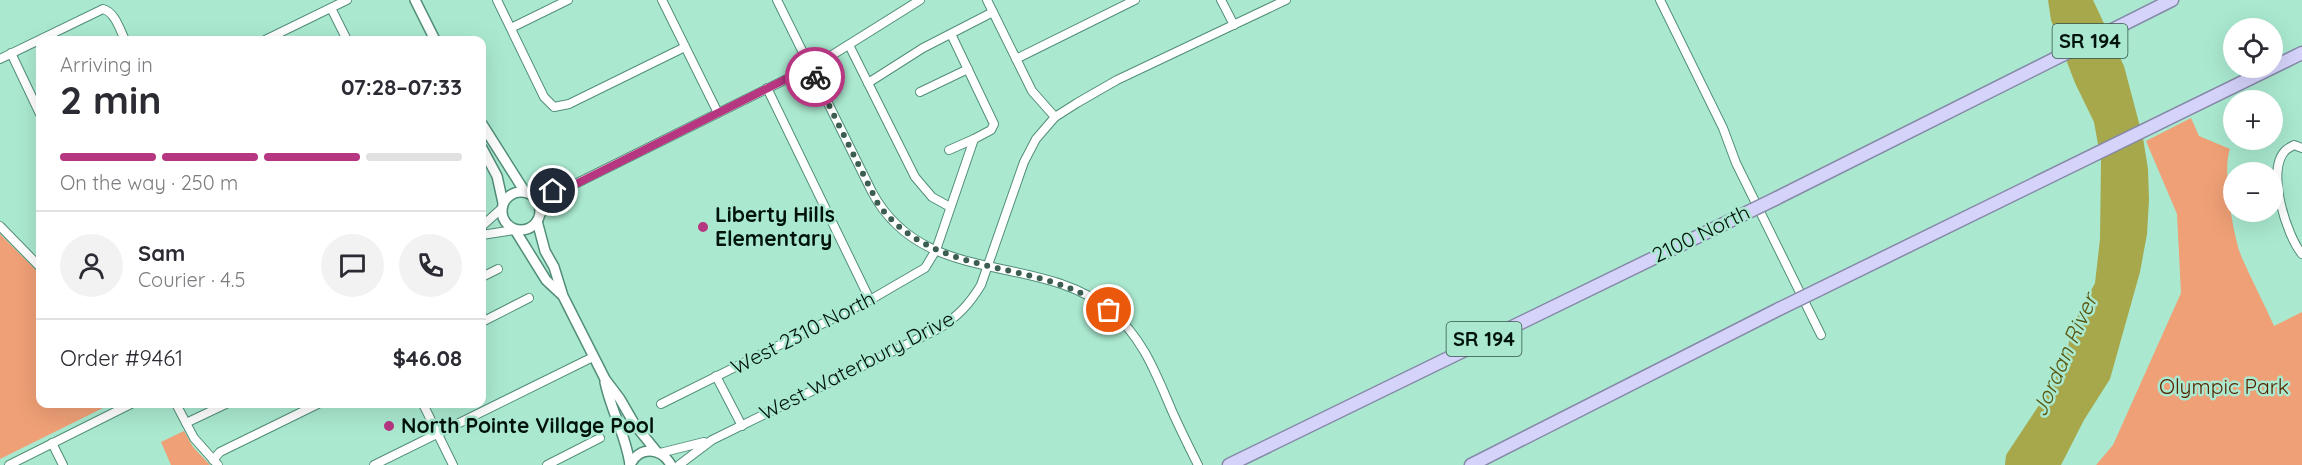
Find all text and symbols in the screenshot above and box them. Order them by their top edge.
map controls [2223,18,2283,222]
button: locate [2223,18,2283,78]
road number: SR 194 [2052,24,2128,58]
courier [785,47,845,107]
text: Arriving in [60,52,153,77]
icon: bike [799,61,832,94]
text: 07:28–07:33 [341,73,462,101]
text: 2 min [60,75,162,124]
button: + [2223,90,2283,150]
button: − [2223,162,2283,222]
pin [527,165,578,216]
text: On the way · 250 m [60,170,238,195]
icon: home [536,174,569,207]
street label: 2100 North [1648,198,1754,268]
place label: Liberty Hills Elementary [715,201,835,251]
marker: Liberty Hills Elementary [696,220,710,234]
button: person [60,234,123,297]
button: chat [321,234,384,297]
button: phone [399,234,462,297]
text: Sam [138,239,185,267]
text: Courier · 4.5 [138,267,245,292]
pin [1083,284,1134,335]
street label: West 2310 North [726,285,879,380]
water label: Jordan River [2025,287,2104,421]
icon: bag [1092,293,1125,326]
street label: West Waterbury Drive [755,305,958,426]
road number: SR 194 [1446,322,1522,356]
text: Order #9461 [60,344,183,372]
text: $46.08 [393,344,462,372]
park label: Olympic Park [2159,373,2289,399]
place label: North Pointe Village Pool [401,412,655,438]
marker: North Pointe Village Pool [382,419,396,433]

